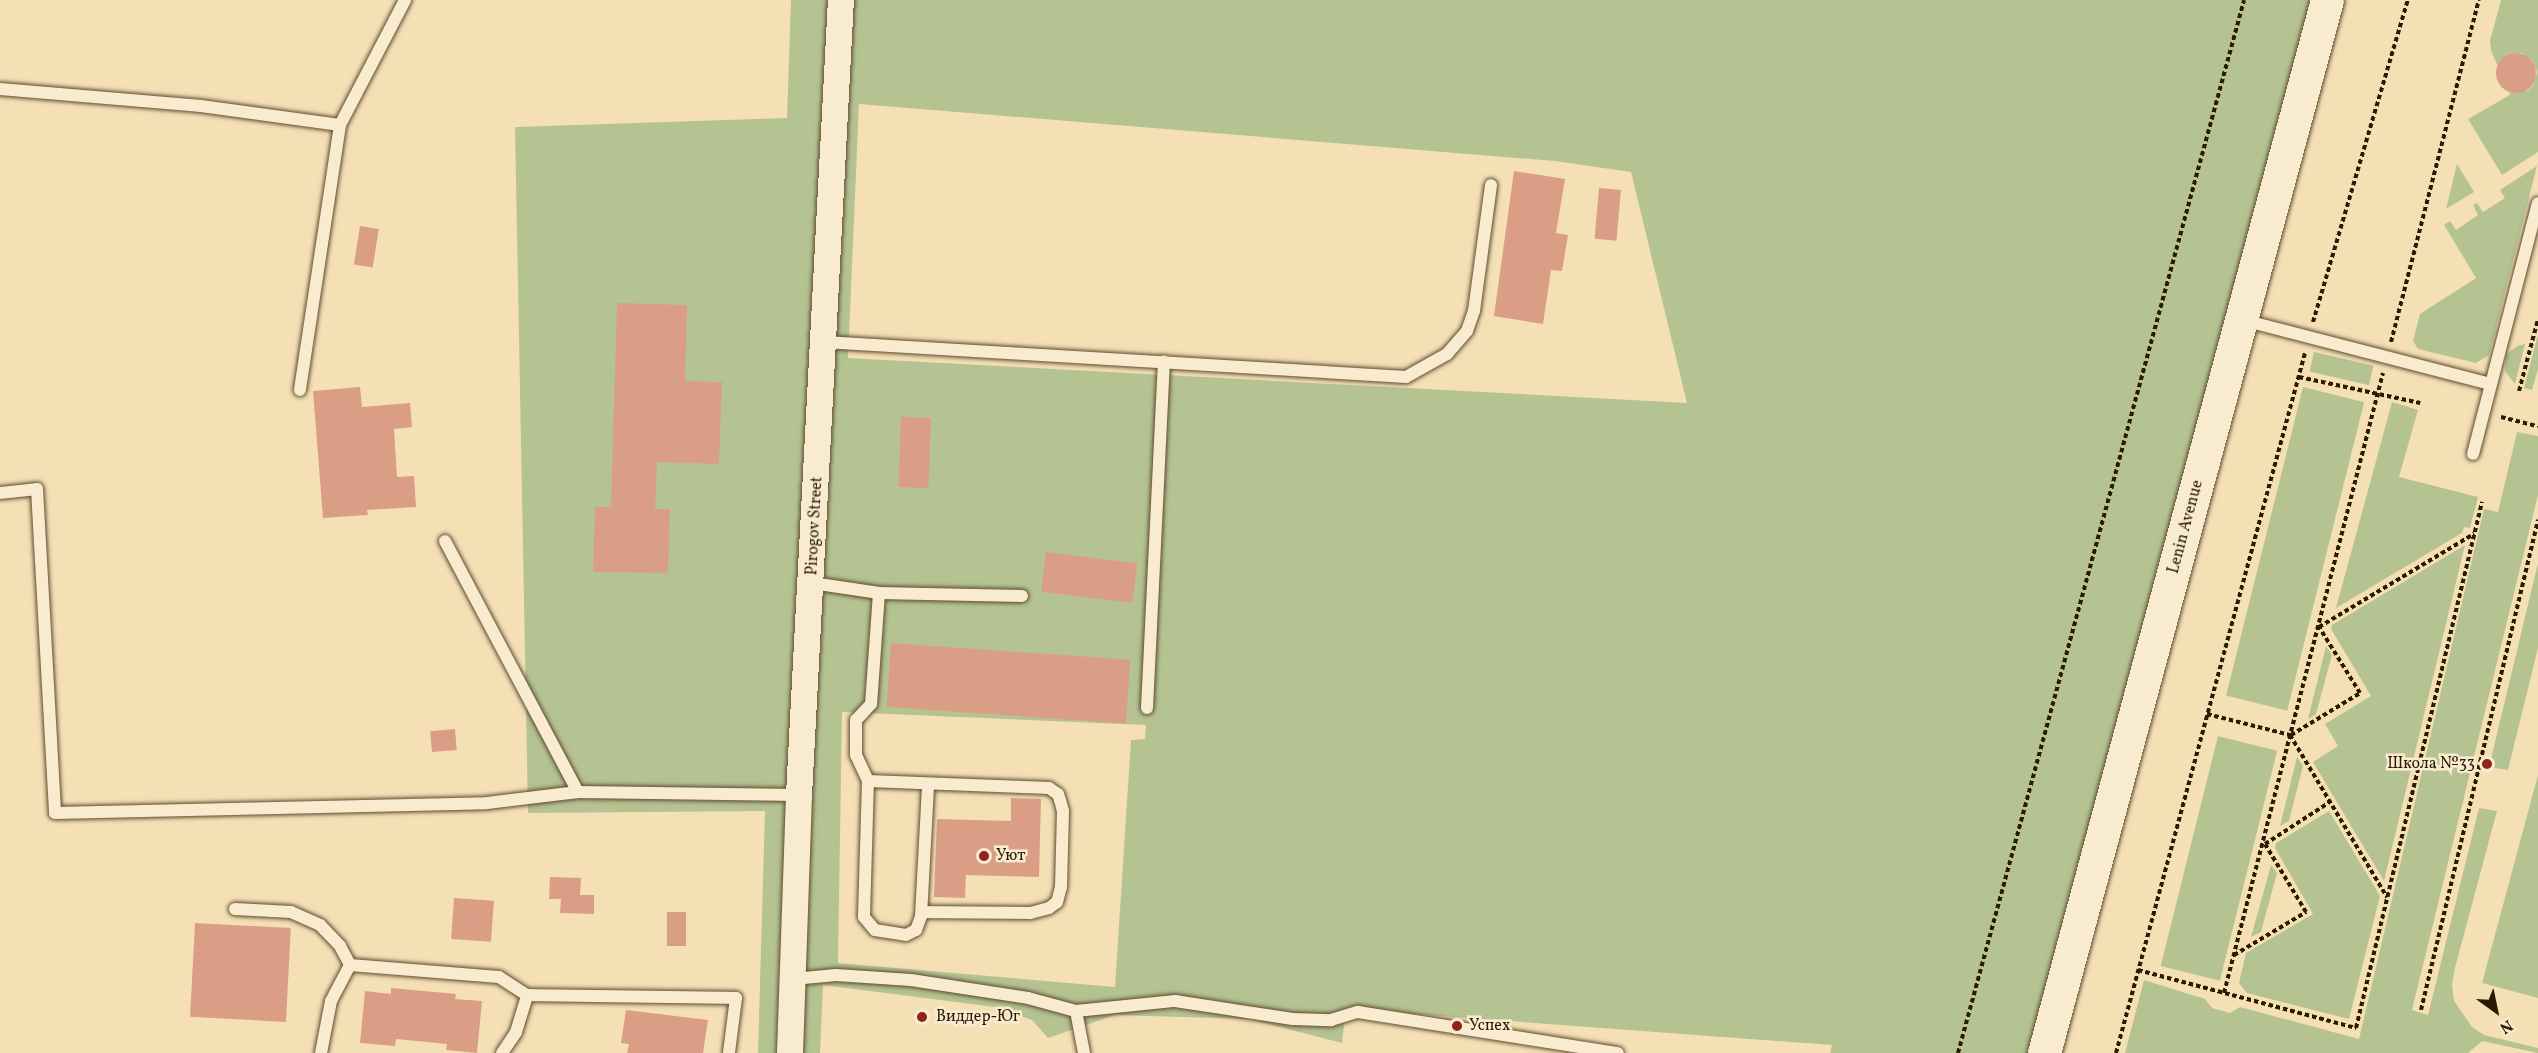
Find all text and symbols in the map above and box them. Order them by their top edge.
street label: Pirogov Street [803,476,827,576]
street label: Lenin Avenue [2164,478,2208,576]
place label: Школа №33 [2387,754,2475,774]
marker: Школа №33 [2480,757,2494,771]
place label: Уют [996,846,1025,866]
marker: Уют [977,849,991,863]
north arrow [2466,981,2526,1041]
place label: Виддер-Юг [936,1007,1020,1027]
marker: Виддер-Юг [913,1008,931,1026]
text: N [2495,1014,2517,1038]
place label: Успех [1469,1016,1510,1036]
marker: Успех [1450,1019,1464,1033]

